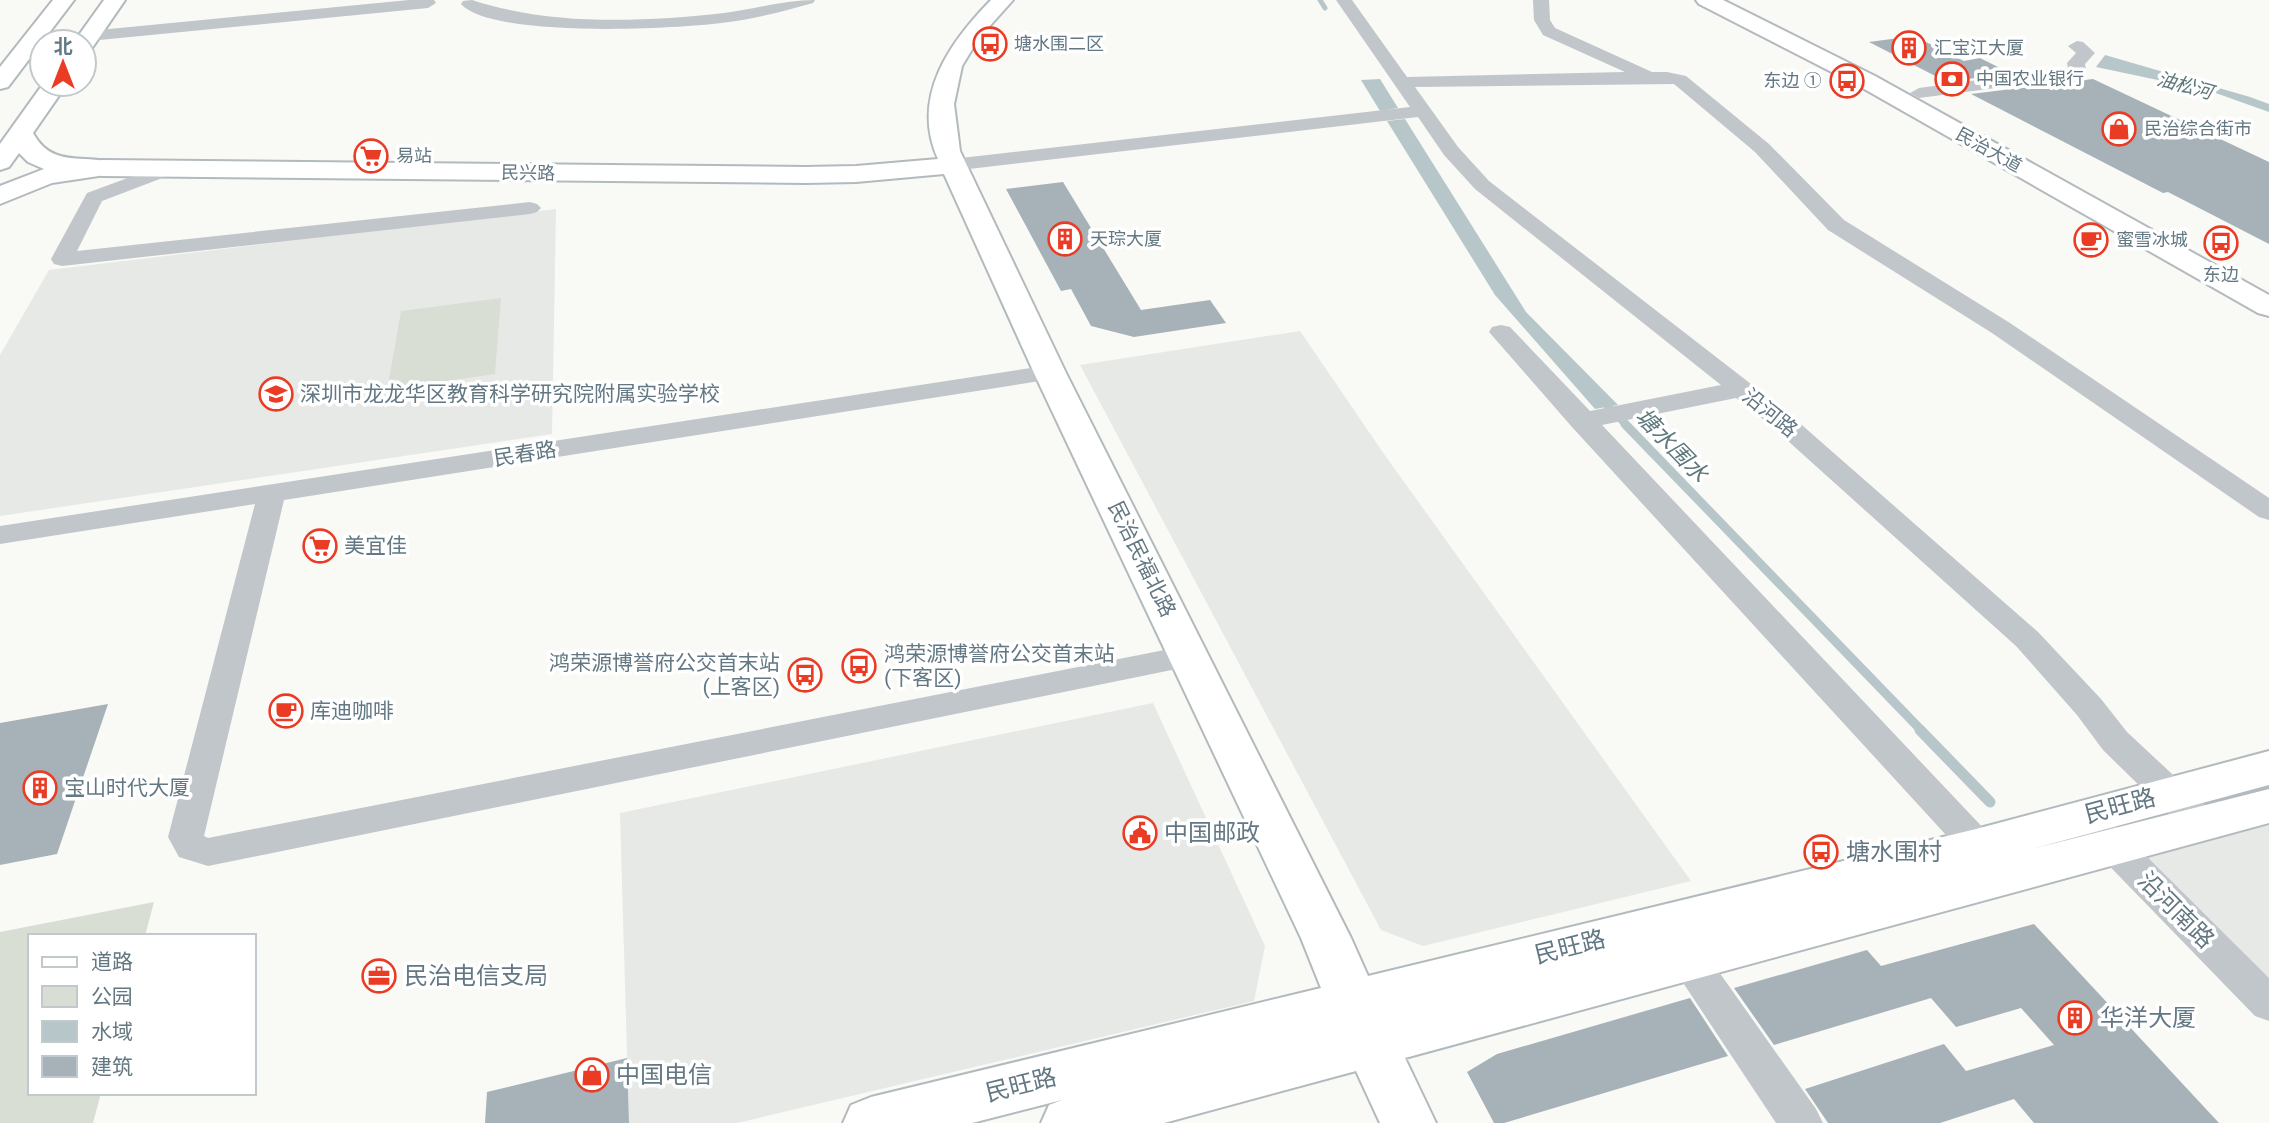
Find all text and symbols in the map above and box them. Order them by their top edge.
bus stop icon: 塘水围二区 [971,25,1009,63]
north arrow [28,28,98,98]
building icon: 汇宝江大厦 [1890,29,1928,67]
place label: 塘水围二区 [1014,33,1104,54]
text: 北 [53,35,73,58]
place label: 汇宝江大厦 [1934,37,2024,58]
bank icon: 中国农业银行 [1933,60,1971,98]
bus stop icon: 东边 ① [1828,62,1866,100]
water label: 油松河 [2154,67,2219,105]
place label: 中国农业银行 [1976,68,2084,89]
place label: 东边 ① [1764,70,1822,91]
shop icon: 民治综合街市 [2100,110,2138,148]
place label: 民治综合街市 [2144,118,2252,139]
street label: 民治大道 [1953,123,2026,176]
supermarket icon: 易站 [352,137,390,175]
place label: 易站 [396,145,432,166]
street label: 民兴路 [501,162,555,183]
building icon: 天琮大厦 [1046,220,1084,258]
cafe icon: 蜜雪冰城 [2072,221,2110,259]
bus stop icon: 东边 [2202,224,2240,262]
place label: 天琮大厦 [1090,228,1162,249]
place label: 蜜雪冰城 [2116,229,2188,250]
place label: 东边 [2203,264,2239,285]
school or university icon: 深圳市龙龙华区教育科学研究院附属实验学校 [257,375,295,413]
place label: 深圳市龙龙华区教育科学研究院附属实验学校 [300,382,720,406]
street label: 沿河路 [1738,384,1802,442]
water label: 塘水围水 [1630,403,1714,489]
street label: 民春路 [492,437,558,471]
street label: 民治民福北路 [1104,497,1180,621]
supermarket icon: 美宜佳 [301,527,339,565]
place label: 美宜佳 [344,534,407,558]
place label: 鸿荣源博誉府公交首末站 (下客区) [884,642,1115,690]
bus stop icon: 鸿荣源博誉府公交首末站 (下客区) [840,647,878,685]
place label: 鸿荣源博誉府公交首末站 (上客区) [549,651,780,699]
bus stop icon: 鸿荣源博誉府公交首末站 (上客区) [786,656,824,694]
cafe icon: 库迪咖啡 [267,692,305,730]
place label: 库迪咖啡 [310,699,394,723]
building icon: 宝山时代大厦 [21,769,59,807]
place label: 宝山时代大厦 [64,776,190,800]
street label: 民旺路 [2082,783,2158,829]
public building icon: 中国邮政 [1121,814,1159,852]
place label: 中国邮政 [1164,819,1260,847]
bus stop icon: 塘水围村 [1802,833,1840,871]
place label: 塘水围村 [1846,838,1942,866]
street label: 沿河南路 [2132,866,2220,954]
street label: 民旺路 [1532,925,1608,969]
legend [28,934,256,1095]
text: 道路 [91,950,133,974]
office icon: 民治电信支局 [360,957,398,995]
place label: 民治电信支局 [404,962,548,990]
text: 公园 [91,985,133,1009]
building icon: 华洋大厦 [2056,999,2094,1037]
place label: 华洋大厦 [2100,1004,2196,1032]
text: 水域 [91,1020,133,1044]
text: 建筑 [91,1055,133,1079]
shop icon: 中国电信 [573,1056,611,1094]
place label: 中国电信 [616,1061,712,1089]
street label: 民旺路 [983,1063,1059,1107]

